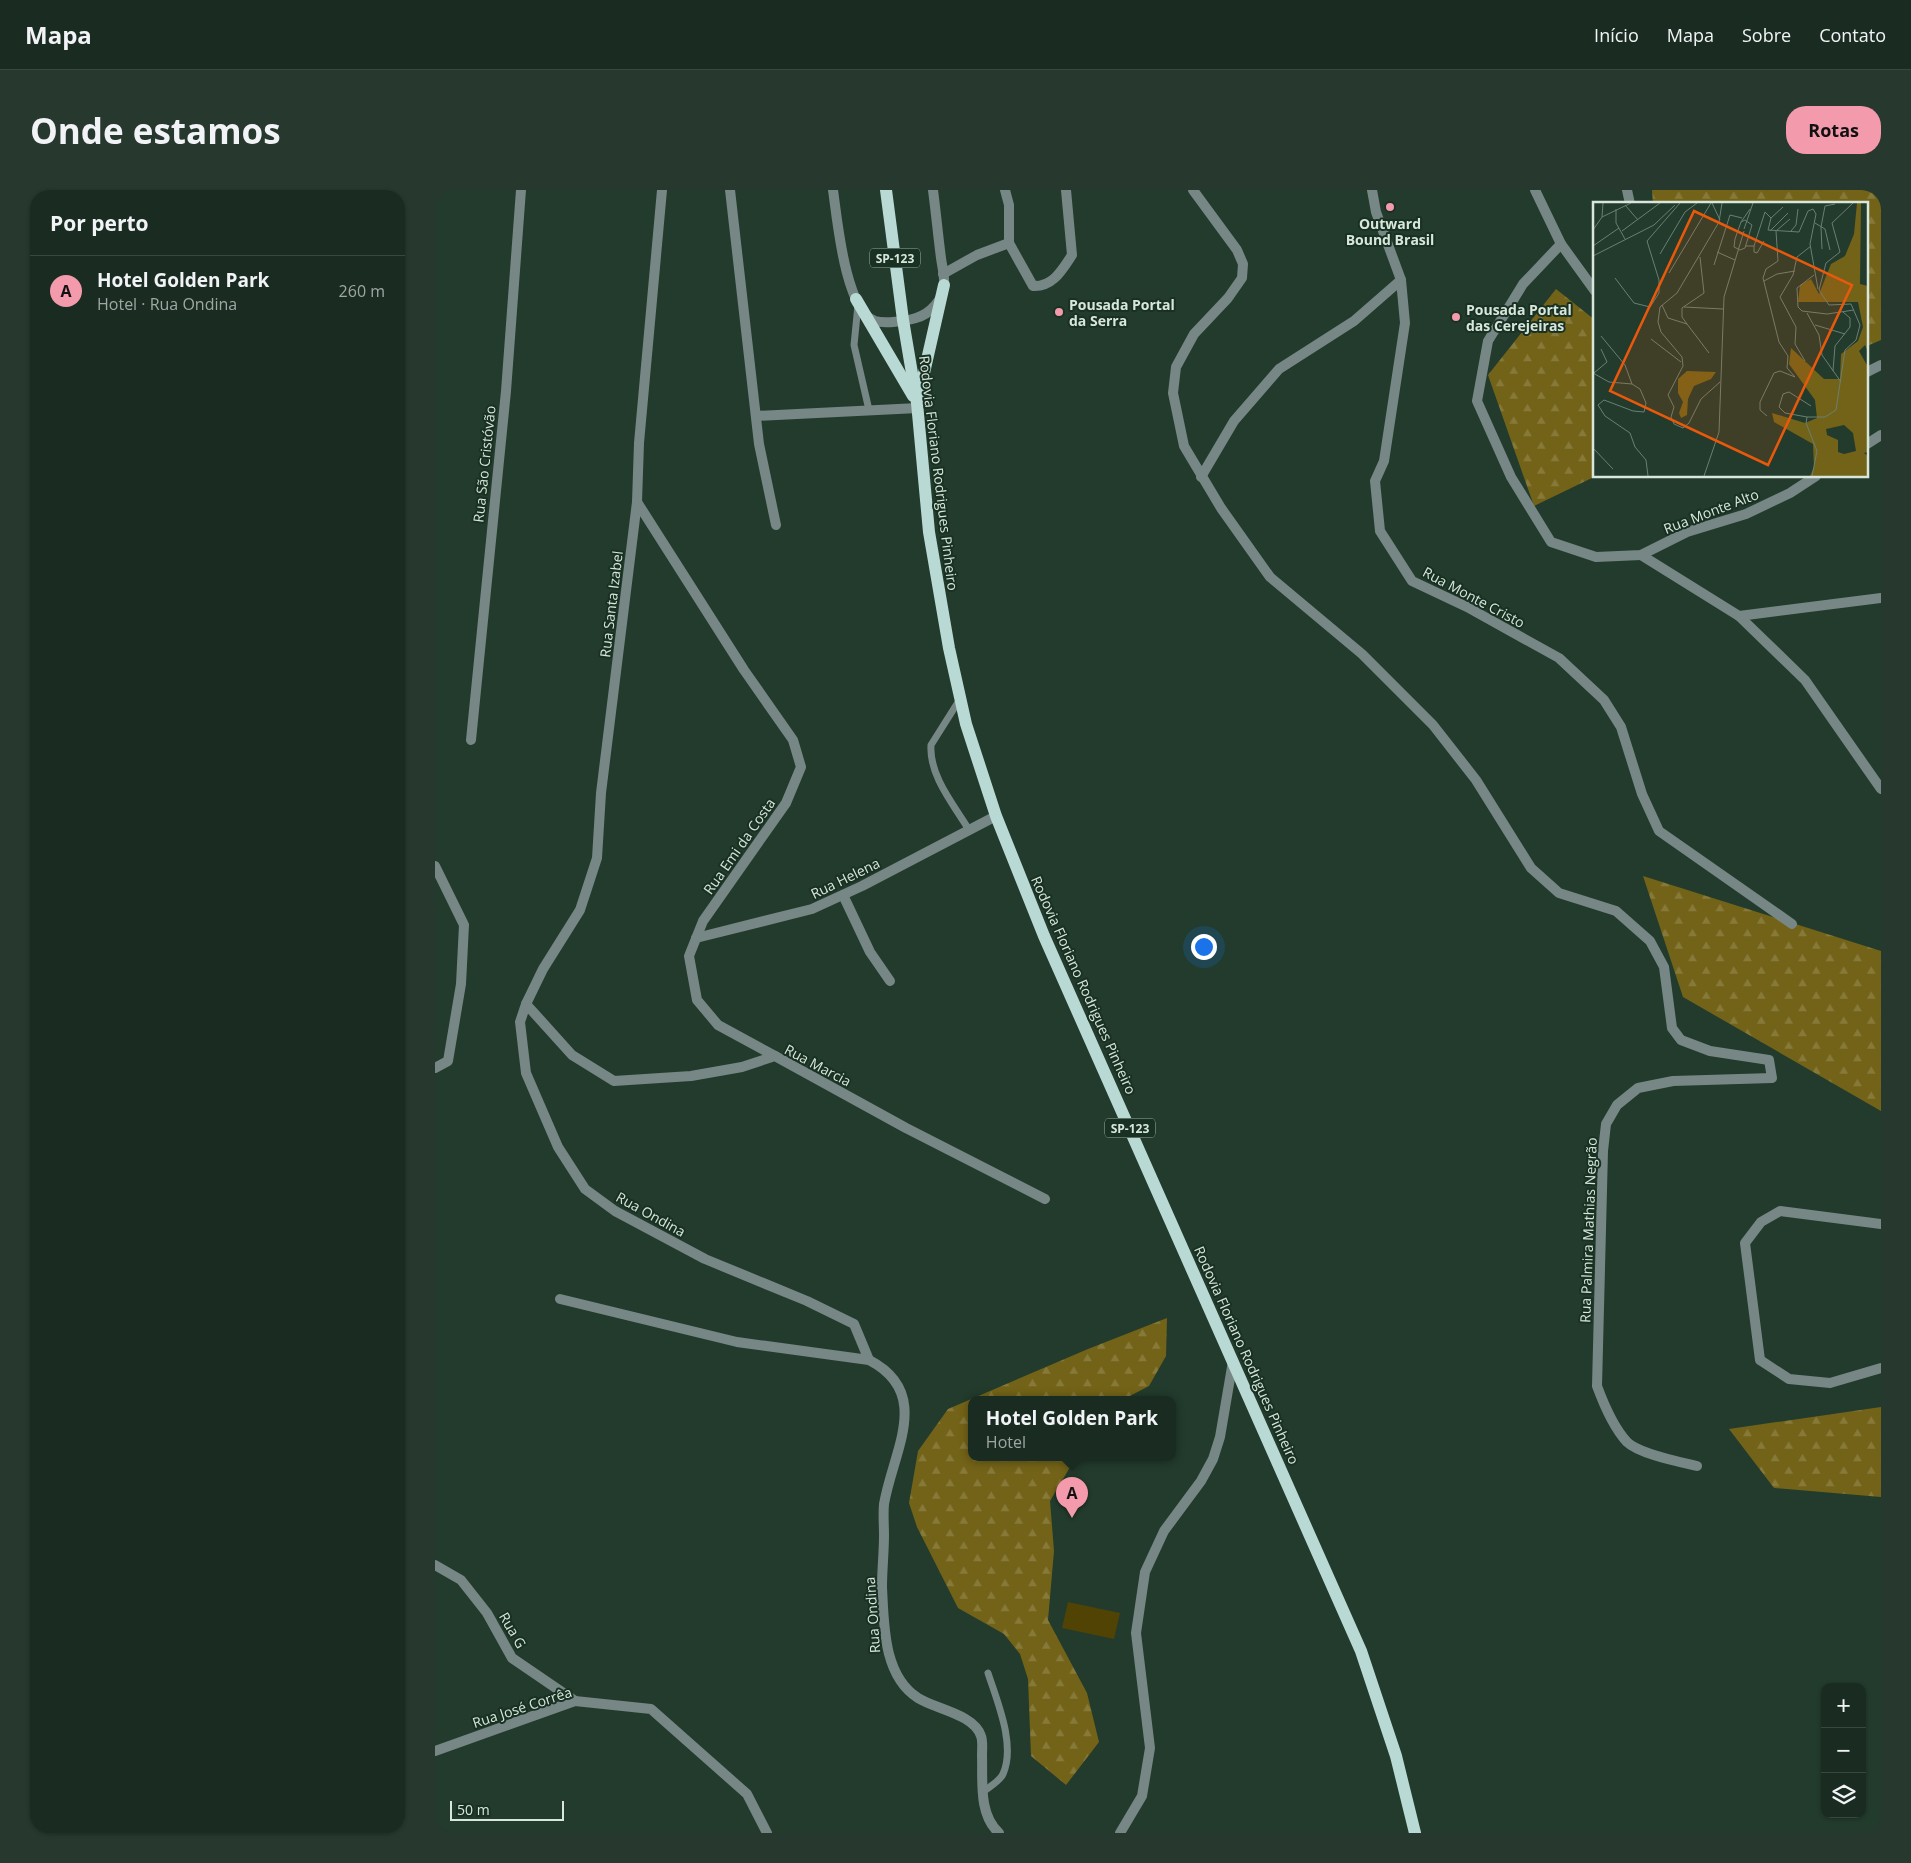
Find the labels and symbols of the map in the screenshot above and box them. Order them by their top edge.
marker: Outward Bound Brasil [1384,201,1396,213]
inset map [1593,202,1869,478]
place label: Outward Bound Brasil [1346,214,1434,249]
road number: SP-123 [870,248,920,268]
place label: Pousada Portal da Serra [1069,295,1175,330]
place label: Pousada Portal das Cerejeiras [1466,300,1572,335]
marker: Pousada Portal da Serra [1053,306,1065,318]
marker: Pousada Portal das Cerejeiras [1450,311,1462,323]
street label: Rodovia Floriano Rodrigues Pinheiro [915,354,963,592]
street label: Rua São Cristóvão [468,405,500,523]
street label: Rua Monte Alto [1661,484,1761,538]
street label: Rua Santa Izabel [595,550,627,658]
street label: Rua Monte Cristo [1420,562,1528,632]
street label: Rua Emi da Costa [699,794,779,898]
street label: Rua Helena [807,853,883,903]
street label: Rodovia Floriano Rodrigues Pinheiro [1027,873,1141,1097]
your location [1191,934,1217,960]
street label: Rua Marcia [781,1040,855,1090]
road number: SP-123 [1105,1118,1155,1138]
street label: Rua Palmira Mathias Negrão [1575,1137,1601,1323]
street label: Rua Ondina [613,1187,689,1241]
street label: Rodovia Floriano Rodrigues Pinheiro [1190,1243,1304,1467]
pin: A [1056,1477,1088,1518]
street label: Rua Ondina [860,1576,884,1654]
street label: Rua G [495,1608,531,1652]
street label: Rua José Corrêa [470,1682,574,1732]
scale bar [450,1798,564,1821]

